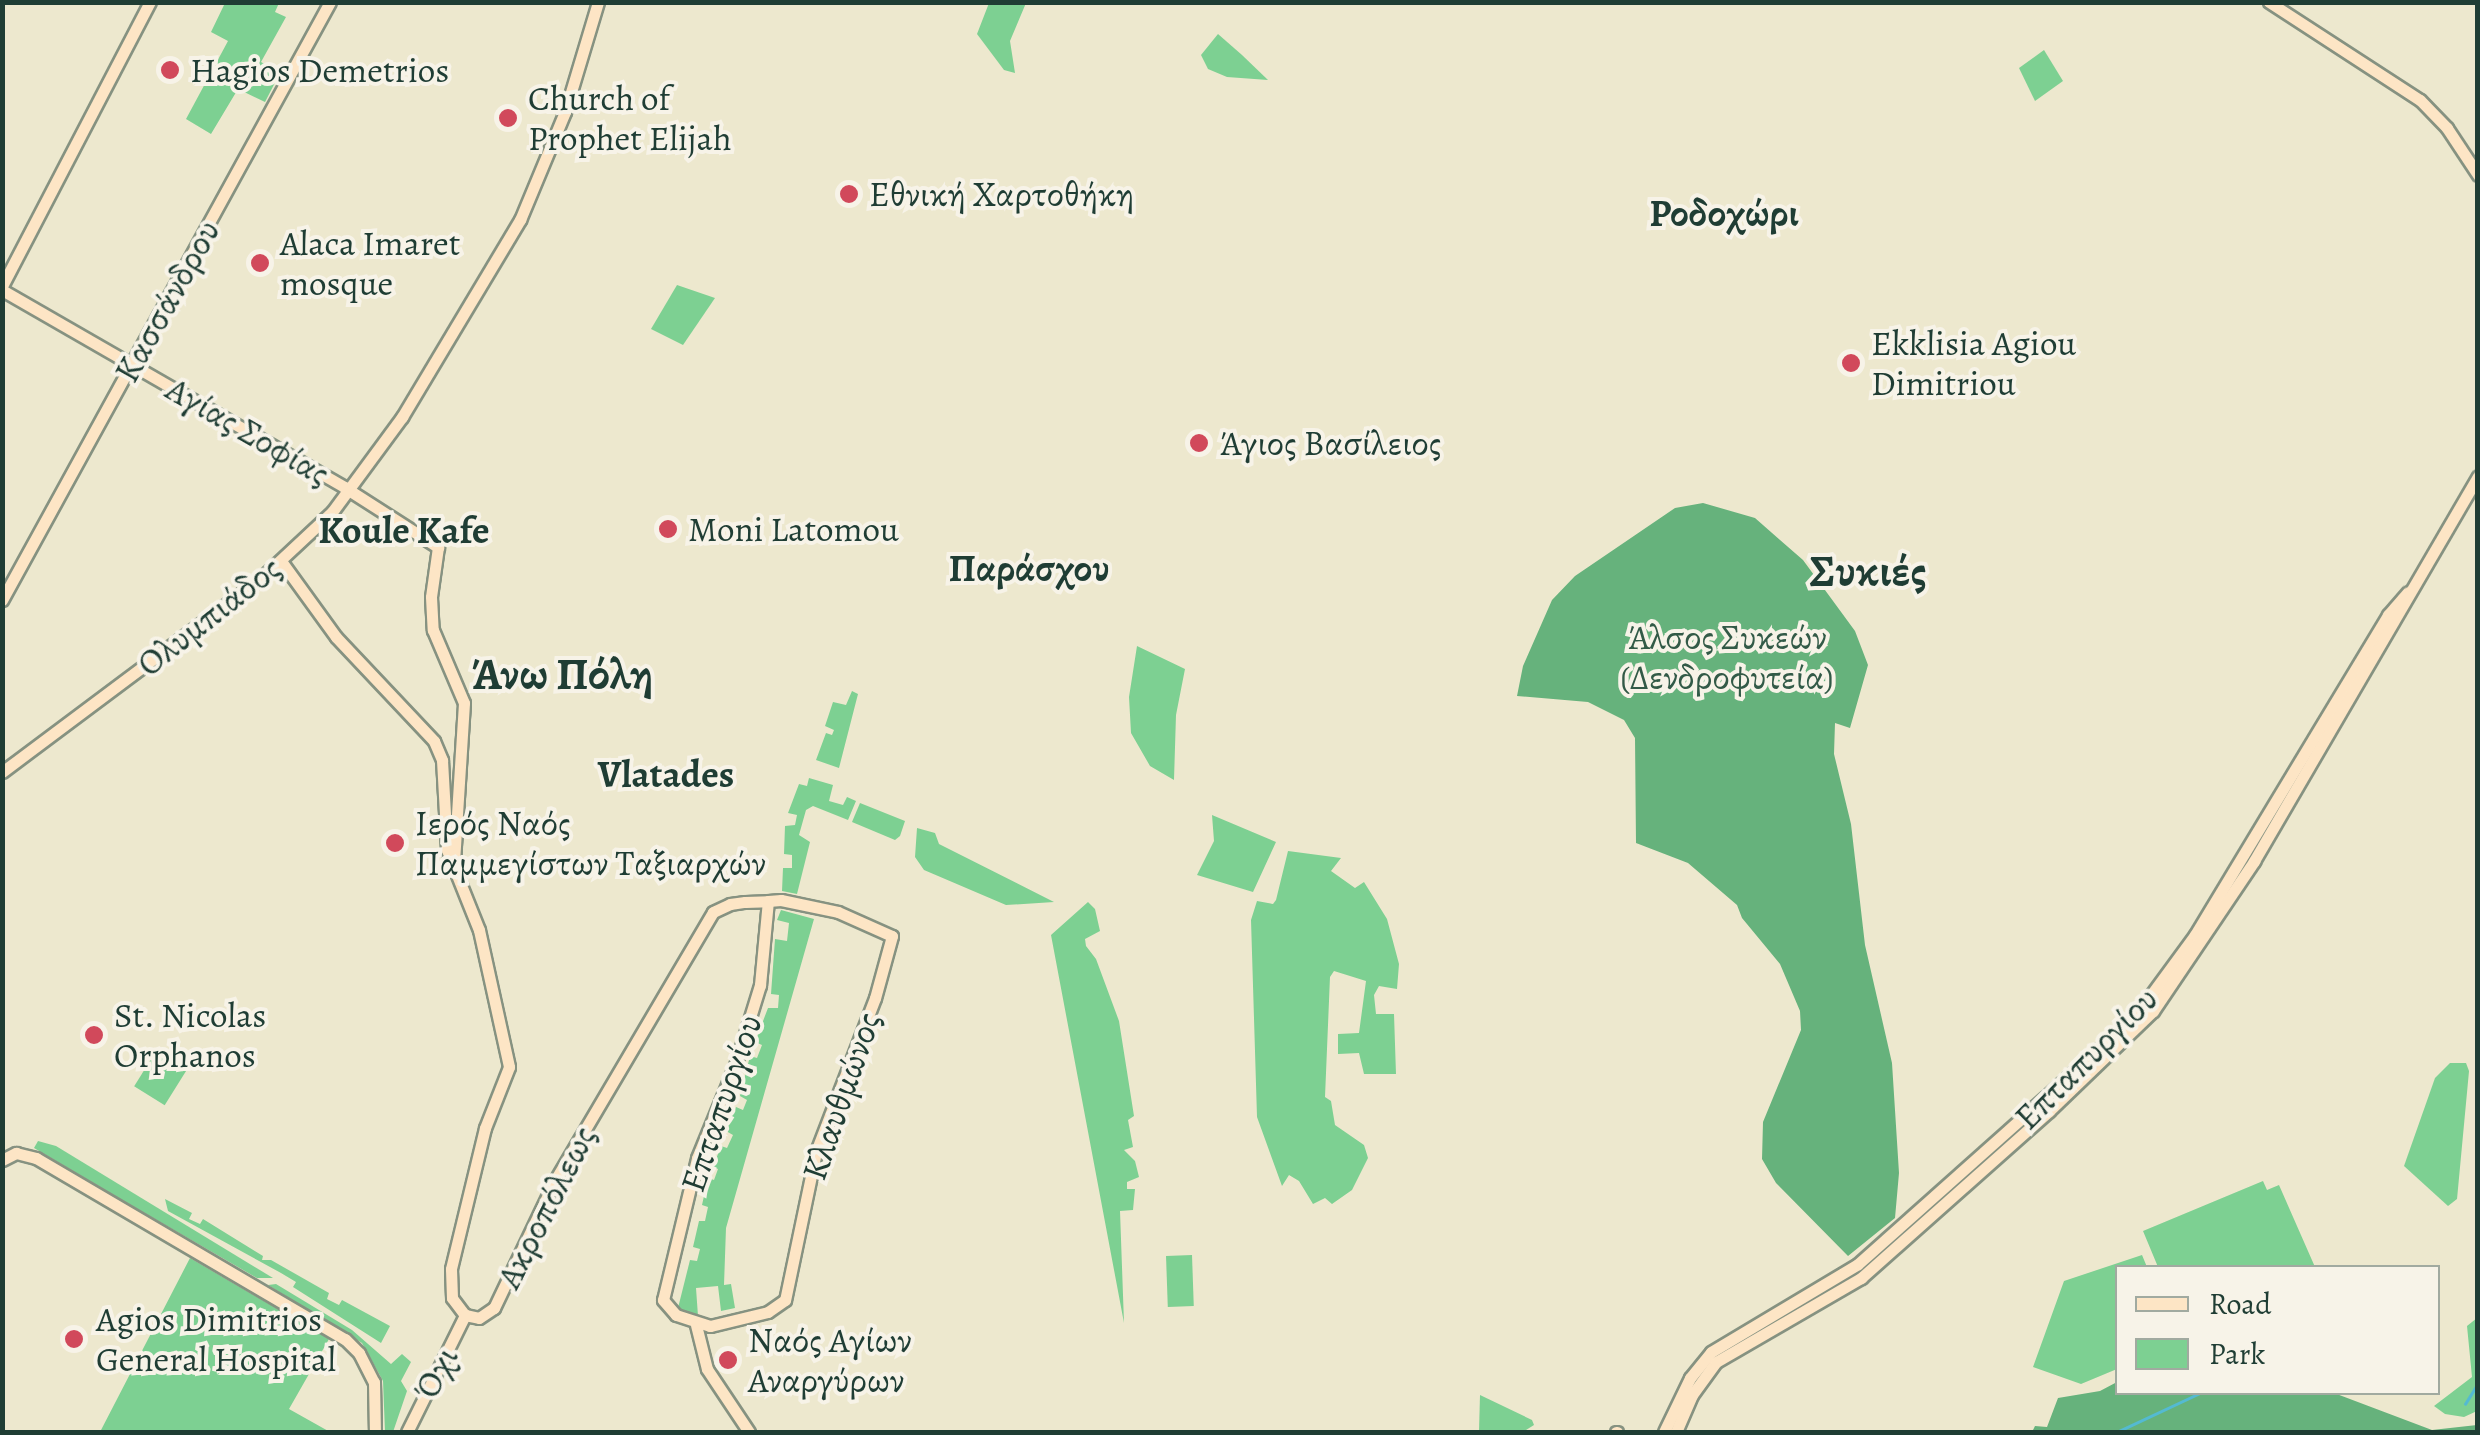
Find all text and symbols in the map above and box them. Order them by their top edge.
place label: Hagios Demetrios [190,49,449,91]
marker: Hagios Demetrios [159,59,181,81]
place label: Church of Prophet Elijah [528,77,732,159]
marker: Church of Prophet Elijah [497,107,519,129]
place label: Εθνική Χαρτοθήκη [869,173,1134,215]
marker: Εθνική Χαρτοθήκη [838,183,860,205]
district label: Ροδοχώρι [1649,191,1799,237]
street label: Κασσάνδρου [105,213,229,389]
place label: Alaca Imaret mosque [280,222,460,304]
marker: Alaca Imaret mosque [249,252,271,274]
place label: Ekklisia Agiou Dimitriou [1871,322,2076,404]
marker: Ekklisia Agiou Dimitriou [1840,352,1862,374]
street label: Αγίας Σοφίας [159,367,337,495]
place label: Άγιος Βασίλειος [1219,422,1441,464]
marker: Άγιος Βασίλειος [1188,432,1210,454]
district label: Koule Kafe [318,508,490,554]
place label: Moni Latomou [688,508,899,550]
marker: Moni Latomou [657,518,679,540]
district label: Συκιές [1809,545,1927,599]
district label: Παράσχου [949,546,1109,592]
street label: Ολυμπιάδος [129,547,289,685]
park label: Άλσος Συκεών (Δενδροφυτεία) [1620,616,1834,698]
district label: Άνω Πόλη [471,648,653,702]
district label: Vlatades [598,752,734,798]
place label: Ιερός Ναός Παμμεγίστων Ταξιαρχών [415,802,766,884]
marker: Ιερός Ναός Παμμεγίστων Ταξιαρχών [384,832,406,854]
street label: Επταπυργίου [2006,978,2166,1138]
place label: St. Nicolas Orphanos [114,994,267,1076]
street label: Κλαυθμώνος [793,1007,889,1185]
street label: Επταπυργίου [671,1009,771,1197]
marker: St. Nicolas Orphanos [83,1024,105,1046]
street label: Ακροπόλεως [487,1119,605,1295]
legend [2115,1265,2440,1395]
text: Road [2209,1284,2271,1324]
place label: Agios Dimitrios General Hospital [96,1298,336,1380]
place label: Ναός Αγίων Αναργύρων [748,1319,912,1401]
marker: Agios Dimitrios General Hospital [61,1326,87,1352]
text: Park [2209,1334,2265,1374]
street label: Όχι [405,1340,467,1406]
marker: Ναός Αγίων Αναργύρων [717,1349,739,1371]

